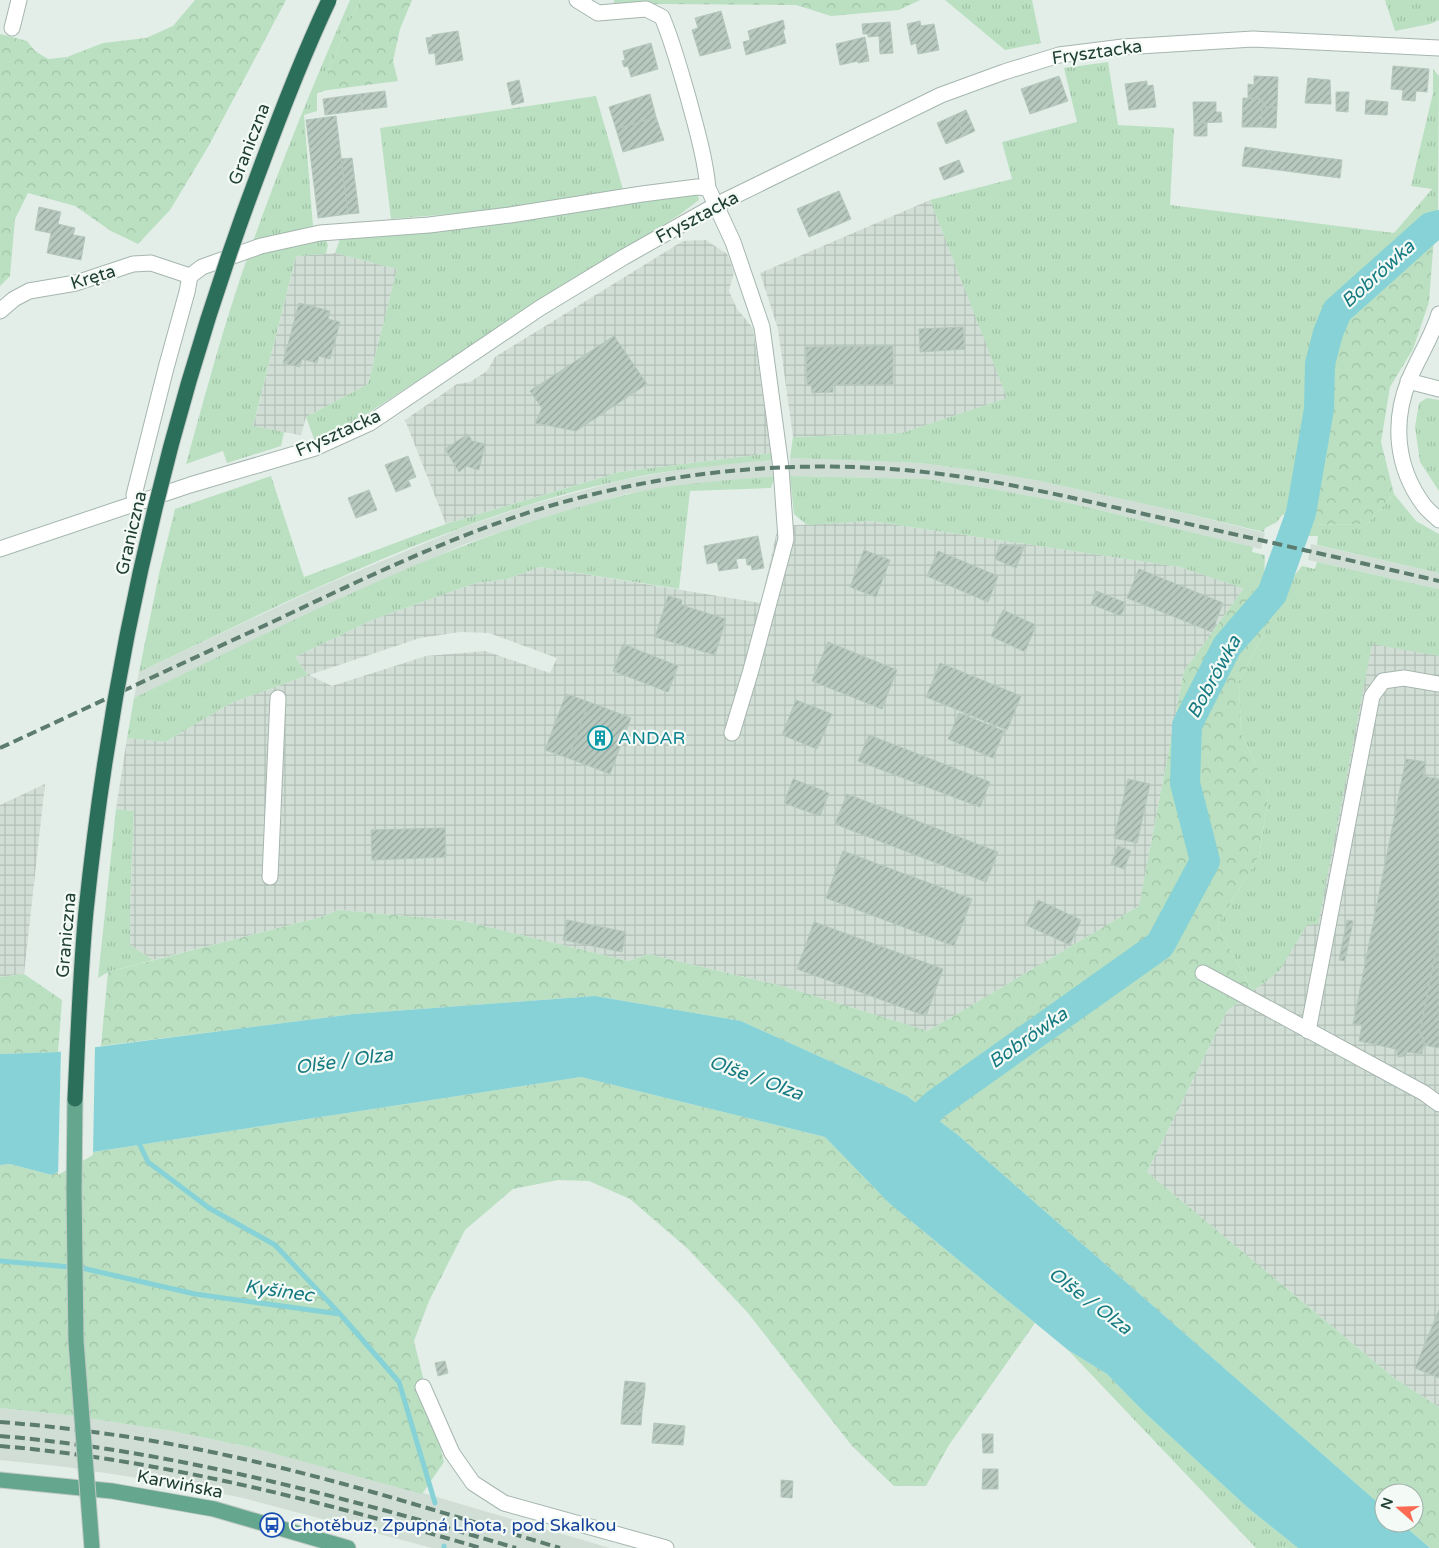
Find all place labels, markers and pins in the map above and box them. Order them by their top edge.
building icon: ANDAR [587,725,613,751]
place label: ANDAR [618,727,685,749]
bus stop icon: Chotěbuz, Zpupná Lhota, pod Skalkou [259,1512,285,1538]
place label: Chotěbuz, Zpupná Lhota, pod Skalkou [290,1514,616,1536]

